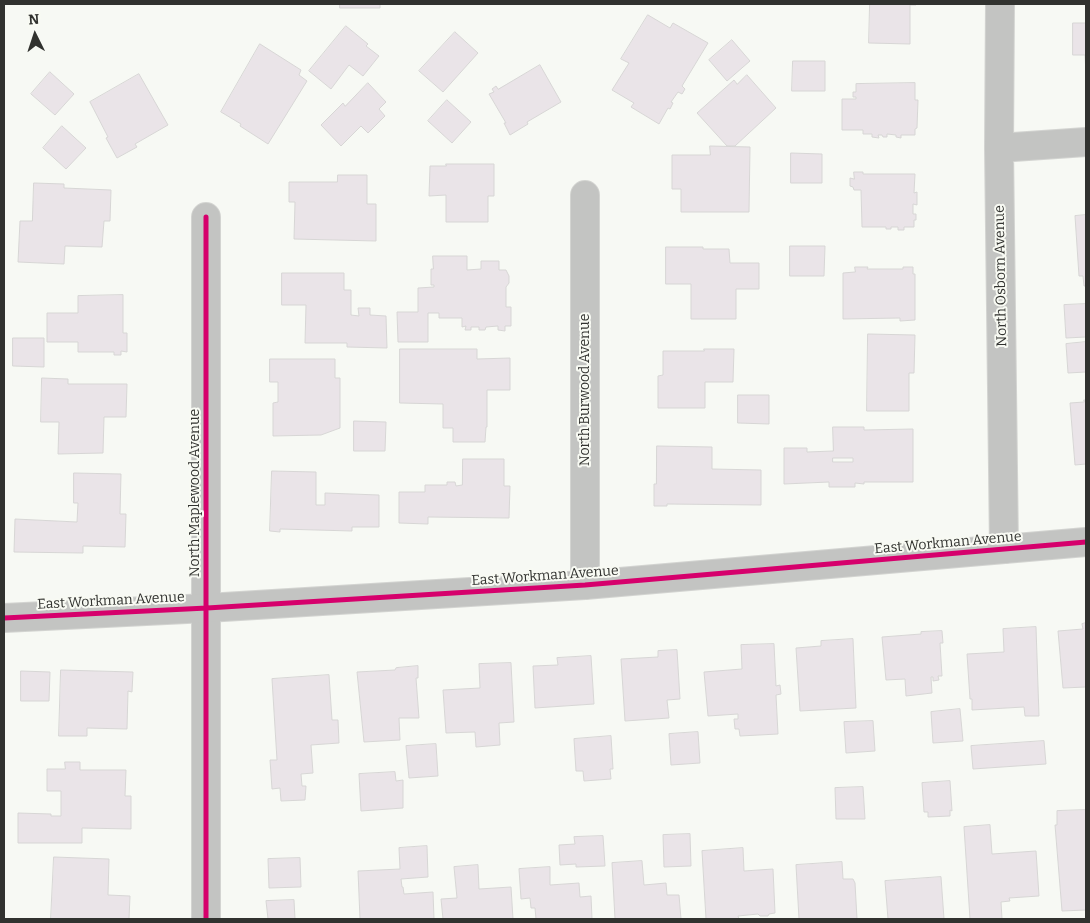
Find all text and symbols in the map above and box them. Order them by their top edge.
north arrow [10,10,60,60]
text: N [28,11,40,28]
street label: North Osborn Avenue [991,205,1011,347]
street label: North Burwood Avenue [577,314,593,466]
street label: North Maplewood Avenue [187,409,203,577]
street label: East Workman Avenue [874,528,1022,558]
street label: East Workman Avenue [471,562,619,590]
street label: East Workman Avenue [37,589,185,613]

